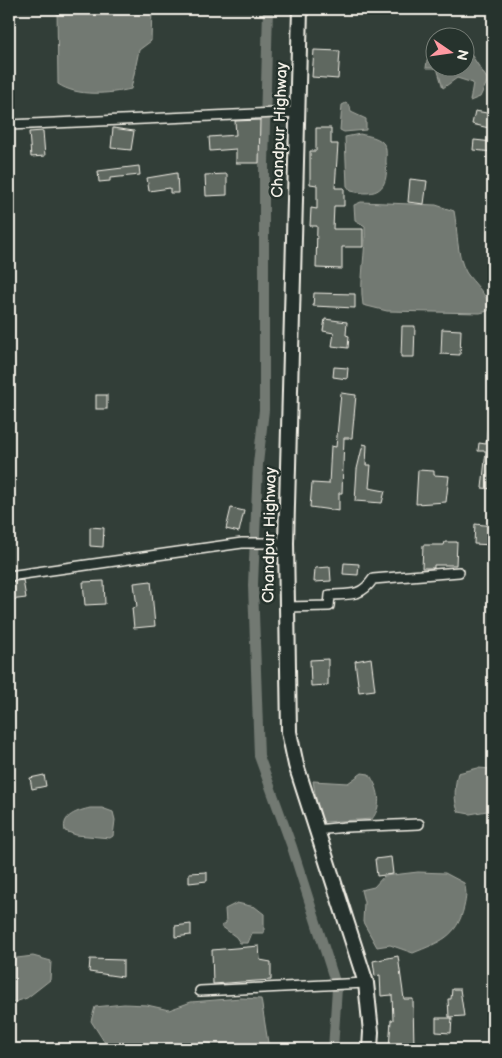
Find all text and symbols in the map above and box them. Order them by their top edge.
north arrow [424,28,474,78]
text: N [453,48,472,62]
street label: Chandpur Highway [268,61,292,198]
street label: Chandpur Highway [259,466,281,603]

